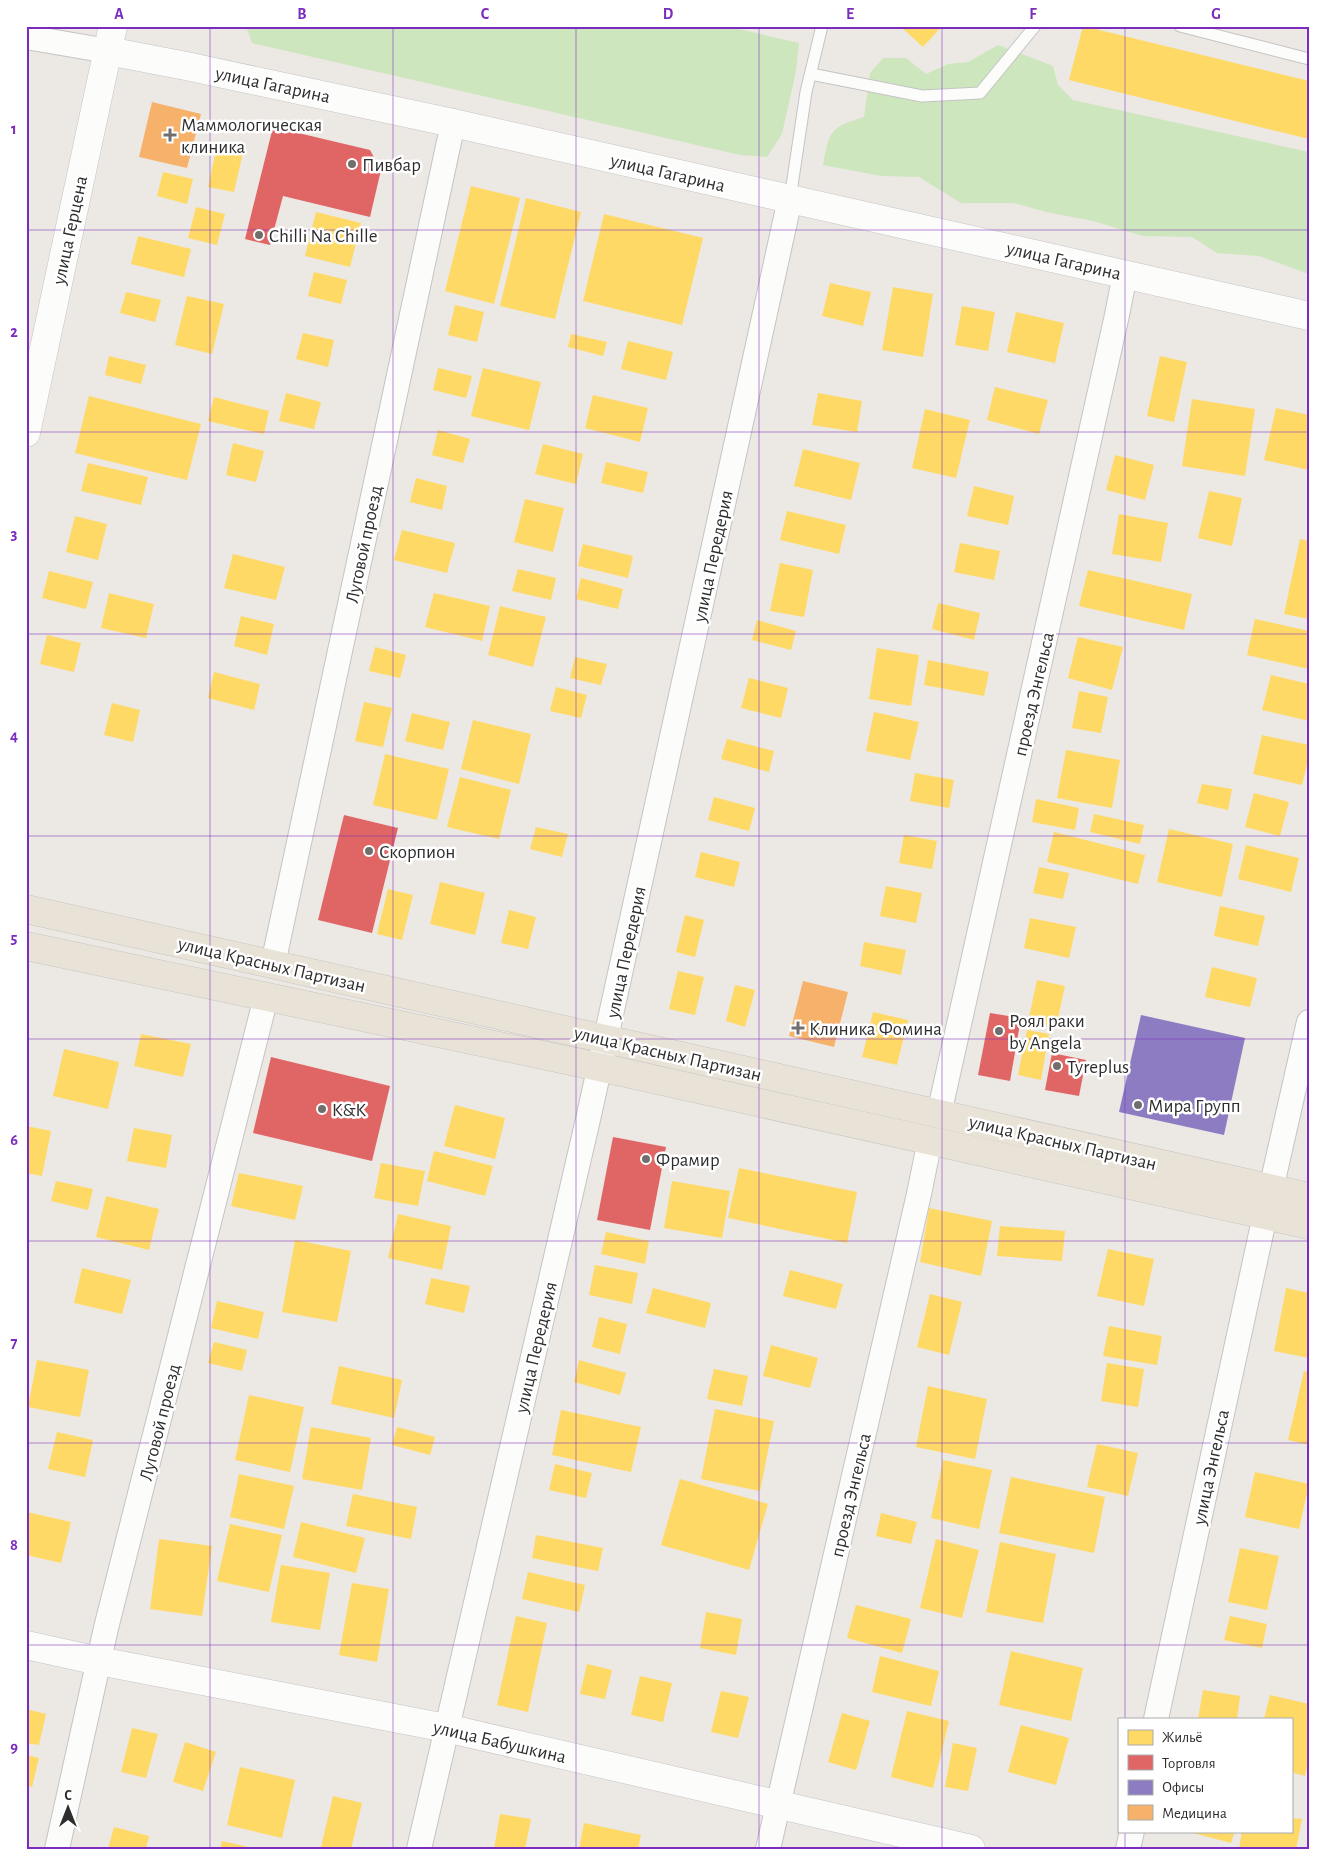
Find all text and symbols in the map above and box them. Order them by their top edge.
text: A [114,6,124,22]
text: B [297,6,307,22]
text: C [481,6,490,22]
text: D [663,6,674,22]
text: E [846,6,854,22]
text: F [1029,6,1037,22]
text: G [1211,6,1221,22]
street label: улица Гагарина [213,64,332,107]
place label: Маммологическая клиника [181,116,322,157]
text: 1 [11,121,17,137]
marker: Маммологическая клиника [163,128,177,142]
street label: улица Гагарина [608,151,727,196]
place label: Пивбар [362,156,421,175]
marker: Пивбар [346,158,358,170]
street label: улица Герцена [49,174,91,287]
place label: Chilli Na Chille [269,227,378,246]
marker: Chilli Na Chille [253,229,265,241]
street label: улица Гагарина [1004,239,1123,284]
text: 2 [10,324,18,340]
street label: Луговой проезд [343,484,386,605]
street label: улица Передерия [690,489,737,625]
text: 3 [11,526,18,542]
street label: проезд Энгельса [1011,630,1058,758]
text: 4 [10,728,18,744]
place label: Скорпион [379,843,455,862]
marker: Скорпион [363,845,375,857]
street label: улица Передерия [603,885,650,1021]
text: 5 [11,930,18,946]
street label: улица Красных Партизан [175,934,367,996]
place label: Роял раки by Angela [1009,1012,1085,1053]
place label: Клиника Фомина [809,1020,942,1039]
marker: Клиника Фомина [791,1021,805,1035]
street label: улица Красных Партизан [571,1023,763,1085]
marker: Роял раки by Angela [993,1025,1005,1037]
place label: Tyreplus [1067,1058,1129,1077]
marker: Tyreplus [1051,1060,1063,1072]
place label: Мира Групп [1148,1097,1241,1116]
marker: Мира Групп [1132,1099,1144,1111]
place label: K&K [332,1101,367,1120]
marker: K&K [316,1103,328,1115]
street label: улица Красных Партизан [966,1112,1158,1174]
text: 6 [10,1132,18,1148]
place label: Фрамир [656,1151,720,1170]
marker: Фрамир [640,1153,652,1165]
street label: улица Передерия [512,1280,561,1416]
text: 7 [11,1335,18,1351]
street label: Луговой проезд [137,1362,184,1483]
street label: улица Энгельса [1190,1408,1233,1528]
street label: проезд Энгельса [828,1431,875,1559]
text: 8 [10,1537,18,1553]
street label: улица Бабушкина [430,1718,568,1767]
legend [1118,1718,1292,1832]
text: Жильё [1162,1730,1202,1745]
text: 9 [10,1739,18,1755]
text: Торговля [1162,1756,1216,1771]
text: Офисы [1162,1780,1204,1795]
north arrow [42,1782,92,1832]
text: С [64,1789,72,1803]
text: Медицина [1162,1806,1227,1821]

